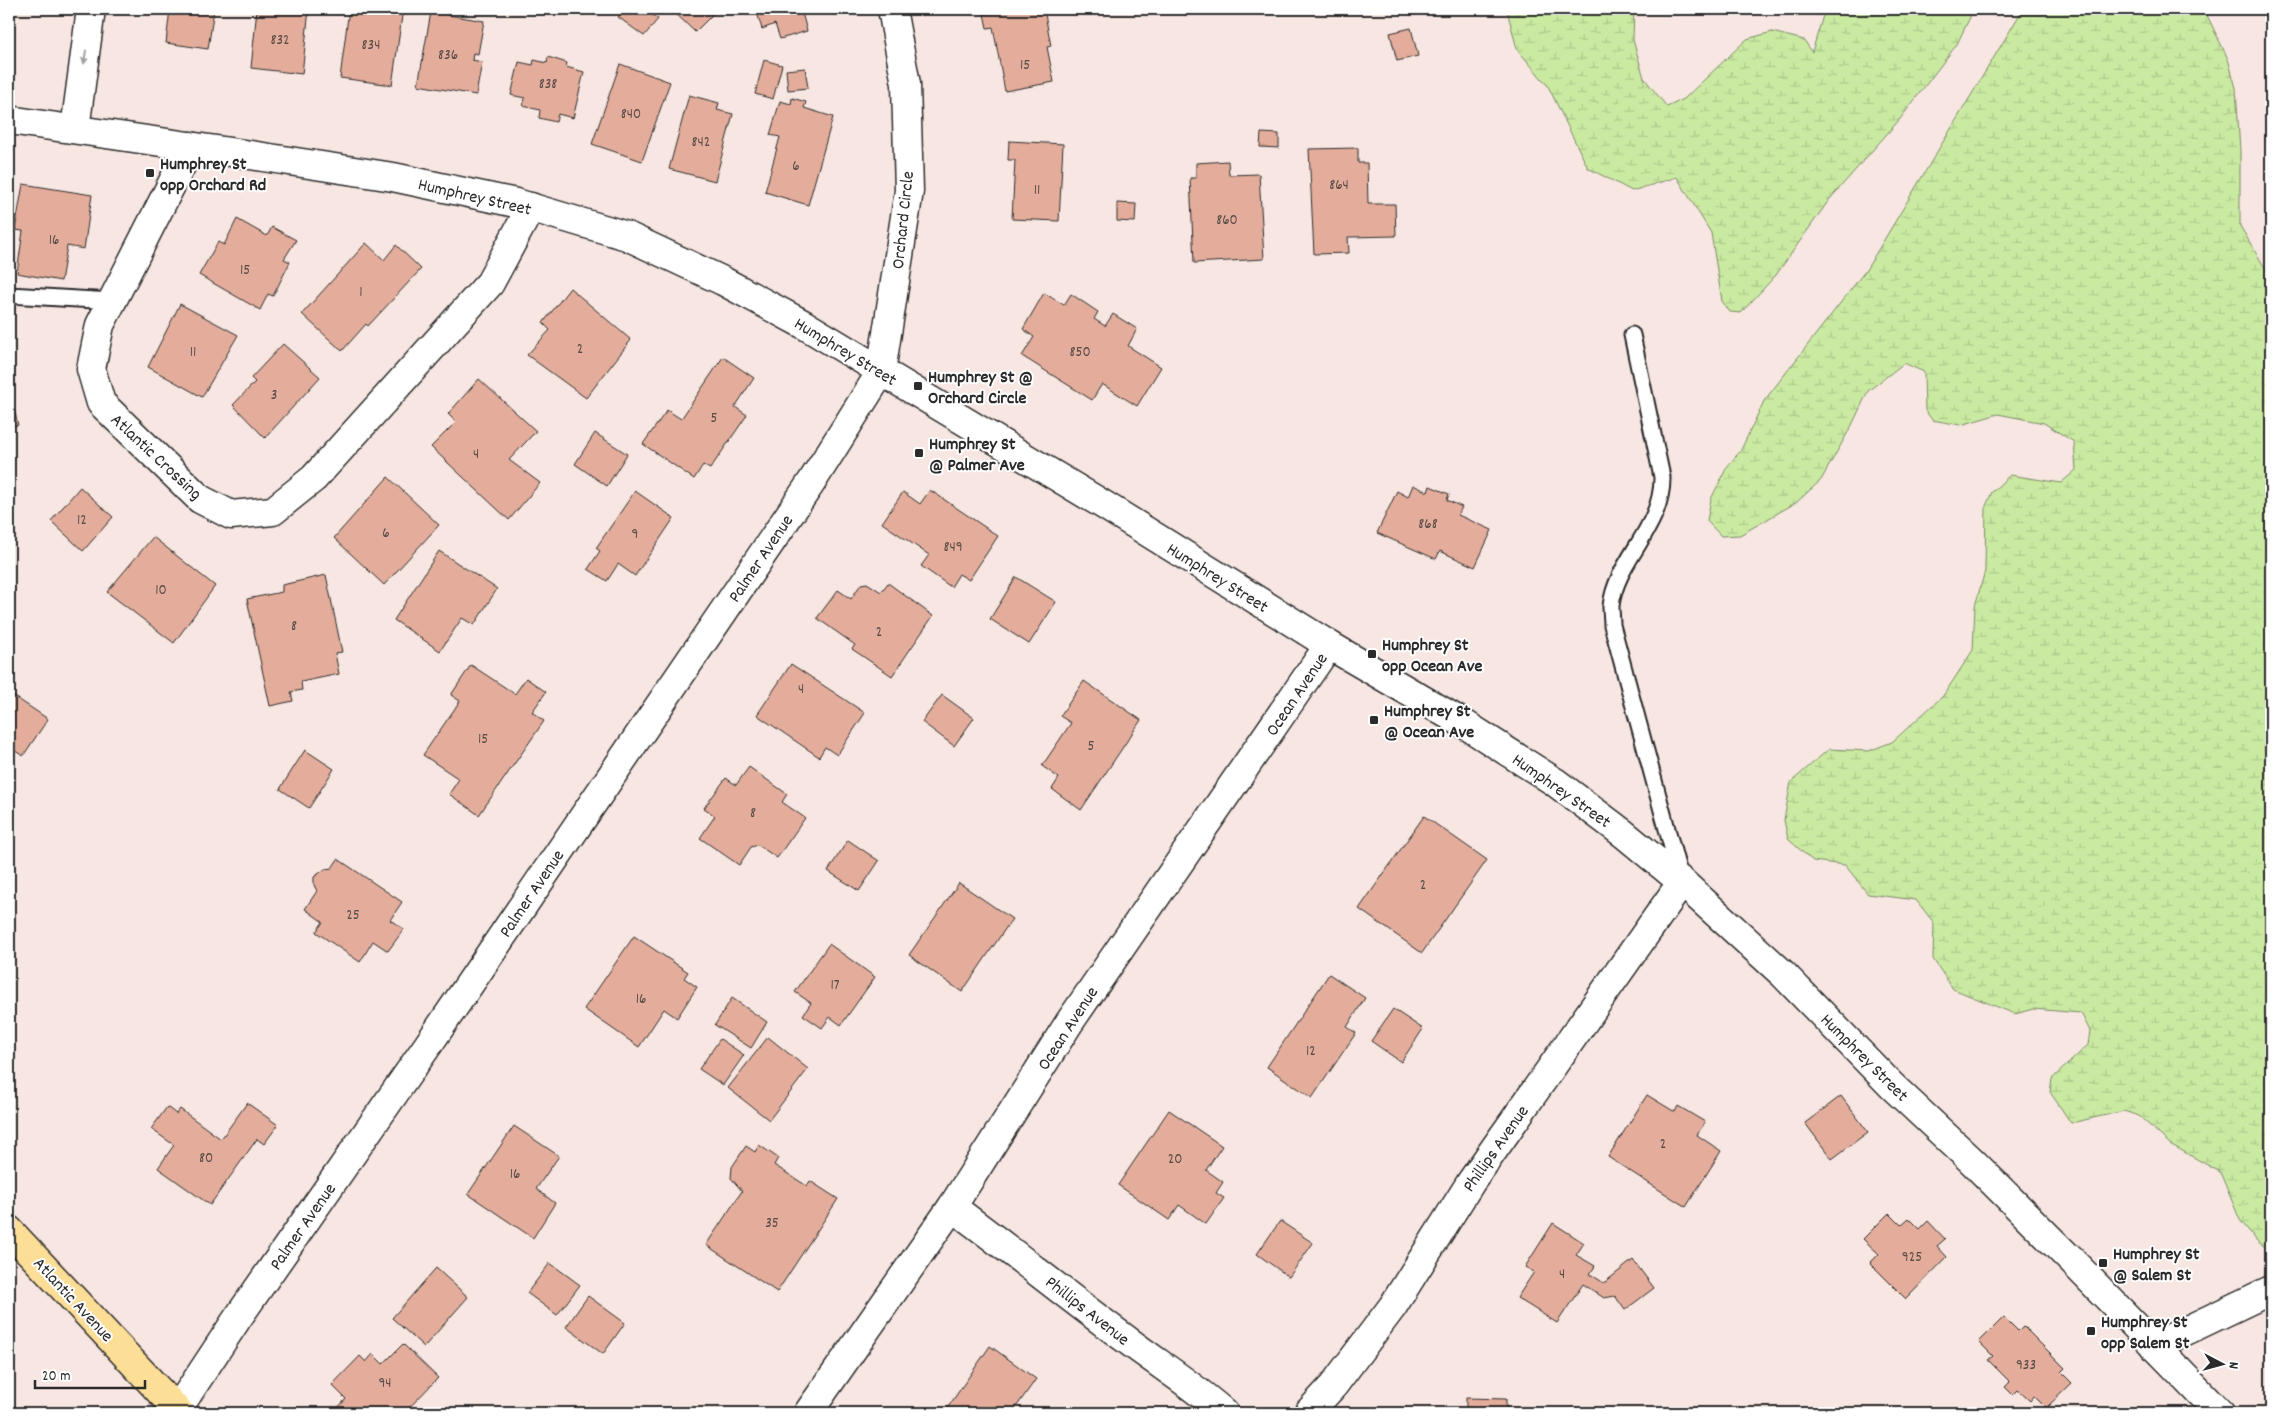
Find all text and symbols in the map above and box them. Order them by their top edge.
house number: 832 [270,30,290,52]
house number: 834 [362,35,380,57]
house number: 836 [438,45,458,67]
one-way arrow [81,49,89,65]
house number: 15 [1020,55,1030,77]
house number: 838 [539,74,557,96]
house number: 840 [621,104,641,126]
house number: 842 [692,132,710,154]
place label: Humphrey St opp Orchard Rd [160,153,266,199]
house number: 6 [792,156,800,178]
marker: Humphrey St opp Orchard Rd [144,167,156,179]
street label: Orchard Circle [887,170,922,271]
street label: Humphrey Street [415,173,534,224]
house number: 864 [1329,175,1349,197]
house number: 11 [1034,180,1040,202]
house number: 860 [1216,210,1238,232]
house number: 16 [49,230,59,252]
house number: 15 [240,260,250,282]
house number: 1 [359,282,363,304]
street label: Humphrey Street [789,313,901,394]
house number: 2 [577,339,583,361]
house number: 11 [190,342,196,364]
house number: 850 [1069,342,1091,364]
place label: Humphrey St @ Orchard Circle [928,366,1033,412]
marker: Humphrey St @ Orchard Circle [912,380,924,392]
house number: 3 [271,385,277,407]
house number: 5 [711,408,718,430]
street label: Atlantic Crossing [104,409,207,507]
place label: Humphrey St @ Palmer Ave [929,433,1025,479]
house number: 4 [473,444,479,466]
marker: Humphrey St @ Palmer Ave [913,447,925,459]
house number: 12 [77,510,87,532]
street label: Palmer Avenue [723,510,801,608]
house number: 868 [1418,514,1438,536]
house number: 6 [382,523,390,545]
house number: 9 [632,524,638,546]
house number: 849 [943,537,963,559]
street label: Humphrey Street [1161,538,1273,621]
house number: 10 [155,580,167,602]
house number: 8 [291,616,297,638]
house number: 2 [876,622,882,644]
place label: Humphrey St opp Ocean Ave [1382,634,1482,680]
marker: Humphrey St opp Ocean Ave [1366,648,1378,660]
street label: Ocean Avenue [1261,649,1335,742]
house number: 4 [798,679,804,701]
place label: Humphrey St @ Ocean Ave [1384,700,1474,746]
marker: Humphrey St @ Ocean Ave [1368,714,1380,726]
house number: 15 [478,729,488,751]
house number: 5 [1088,736,1095,758]
street label: Humphrey Street [1506,749,1615,836]
house number: 8 [750,803,756,825]
street label: Palmer Avenue [494,845,572,943]
house number: 2 [1420,875,1426,897]
house number: 25 [346,905,360,927]
house number: 17 [830,975,840,997]
street label: Ocean Avenue [1033,982,1106,1076]
house number: 16 [636,989,646,1011]
street label: Humphrey Street [1814,1009,1913,1109]
house number: 12 [1306,1041,1316,1063]
street label: Phillips Avenue [1458,1101,1536,1198]
house number: 2 [1660,1134,1666,1156]
house number: 80 [199,1148,213,1170]
house number: 20 [1168,1149,1182,1171]
house number: 16 [510,1164,520,1186]
street label: Palmer Avenue [265,1179,343,1276]
house number: 35 [765,1213,779,1235]
place label: Humphrey St @ Salem St [2113,1243,2200,1289]
house number: 925 [1902,1247,1922,1269]
street label: Atlantic Avenue [26,1253,118,1349]
marker: Humphrey St @ Salem St [2097,1257,2109,1269]
house number: 4 [1559,1264,1565,1286]
street label: Phillips Avenue [1039,1271,1134,1353]
place label: Humphrey St opp Salem St [2101,1311,2190,1357]
marker: Humphrey St opp Salem St [2085,1325,2097,1337]
north arrow [2198,1340,2248,1390]
house number: 933 [2016,1355,2036,1377]
scale bar [35,1357,145,1389]
text: N [2223,1361,2243,1370]
text: 20 m [42,1366,70,1388]
house number: 94 [378,1373,392,1395]

